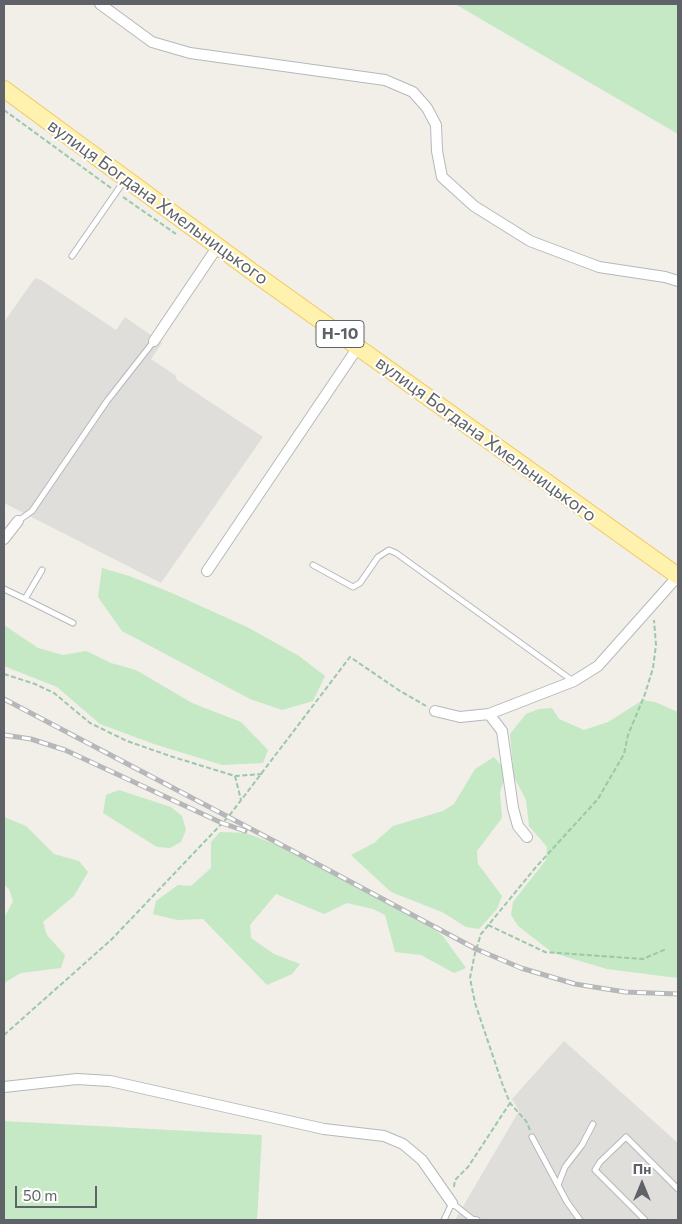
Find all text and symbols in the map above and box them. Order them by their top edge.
street label: вулиця Богдана Хмельницького [43,115,273,289]
road number: Н-10 [316,320,364,348]
street label: вулиця Богдана Хмельницького [371,352,601,526]
north arrow [617,1159,667,1209]
text: Пн [633,1160,651,1177]
scale bar [18,1176,100,1208]
text: 50 m [23,1186,57,1204]

